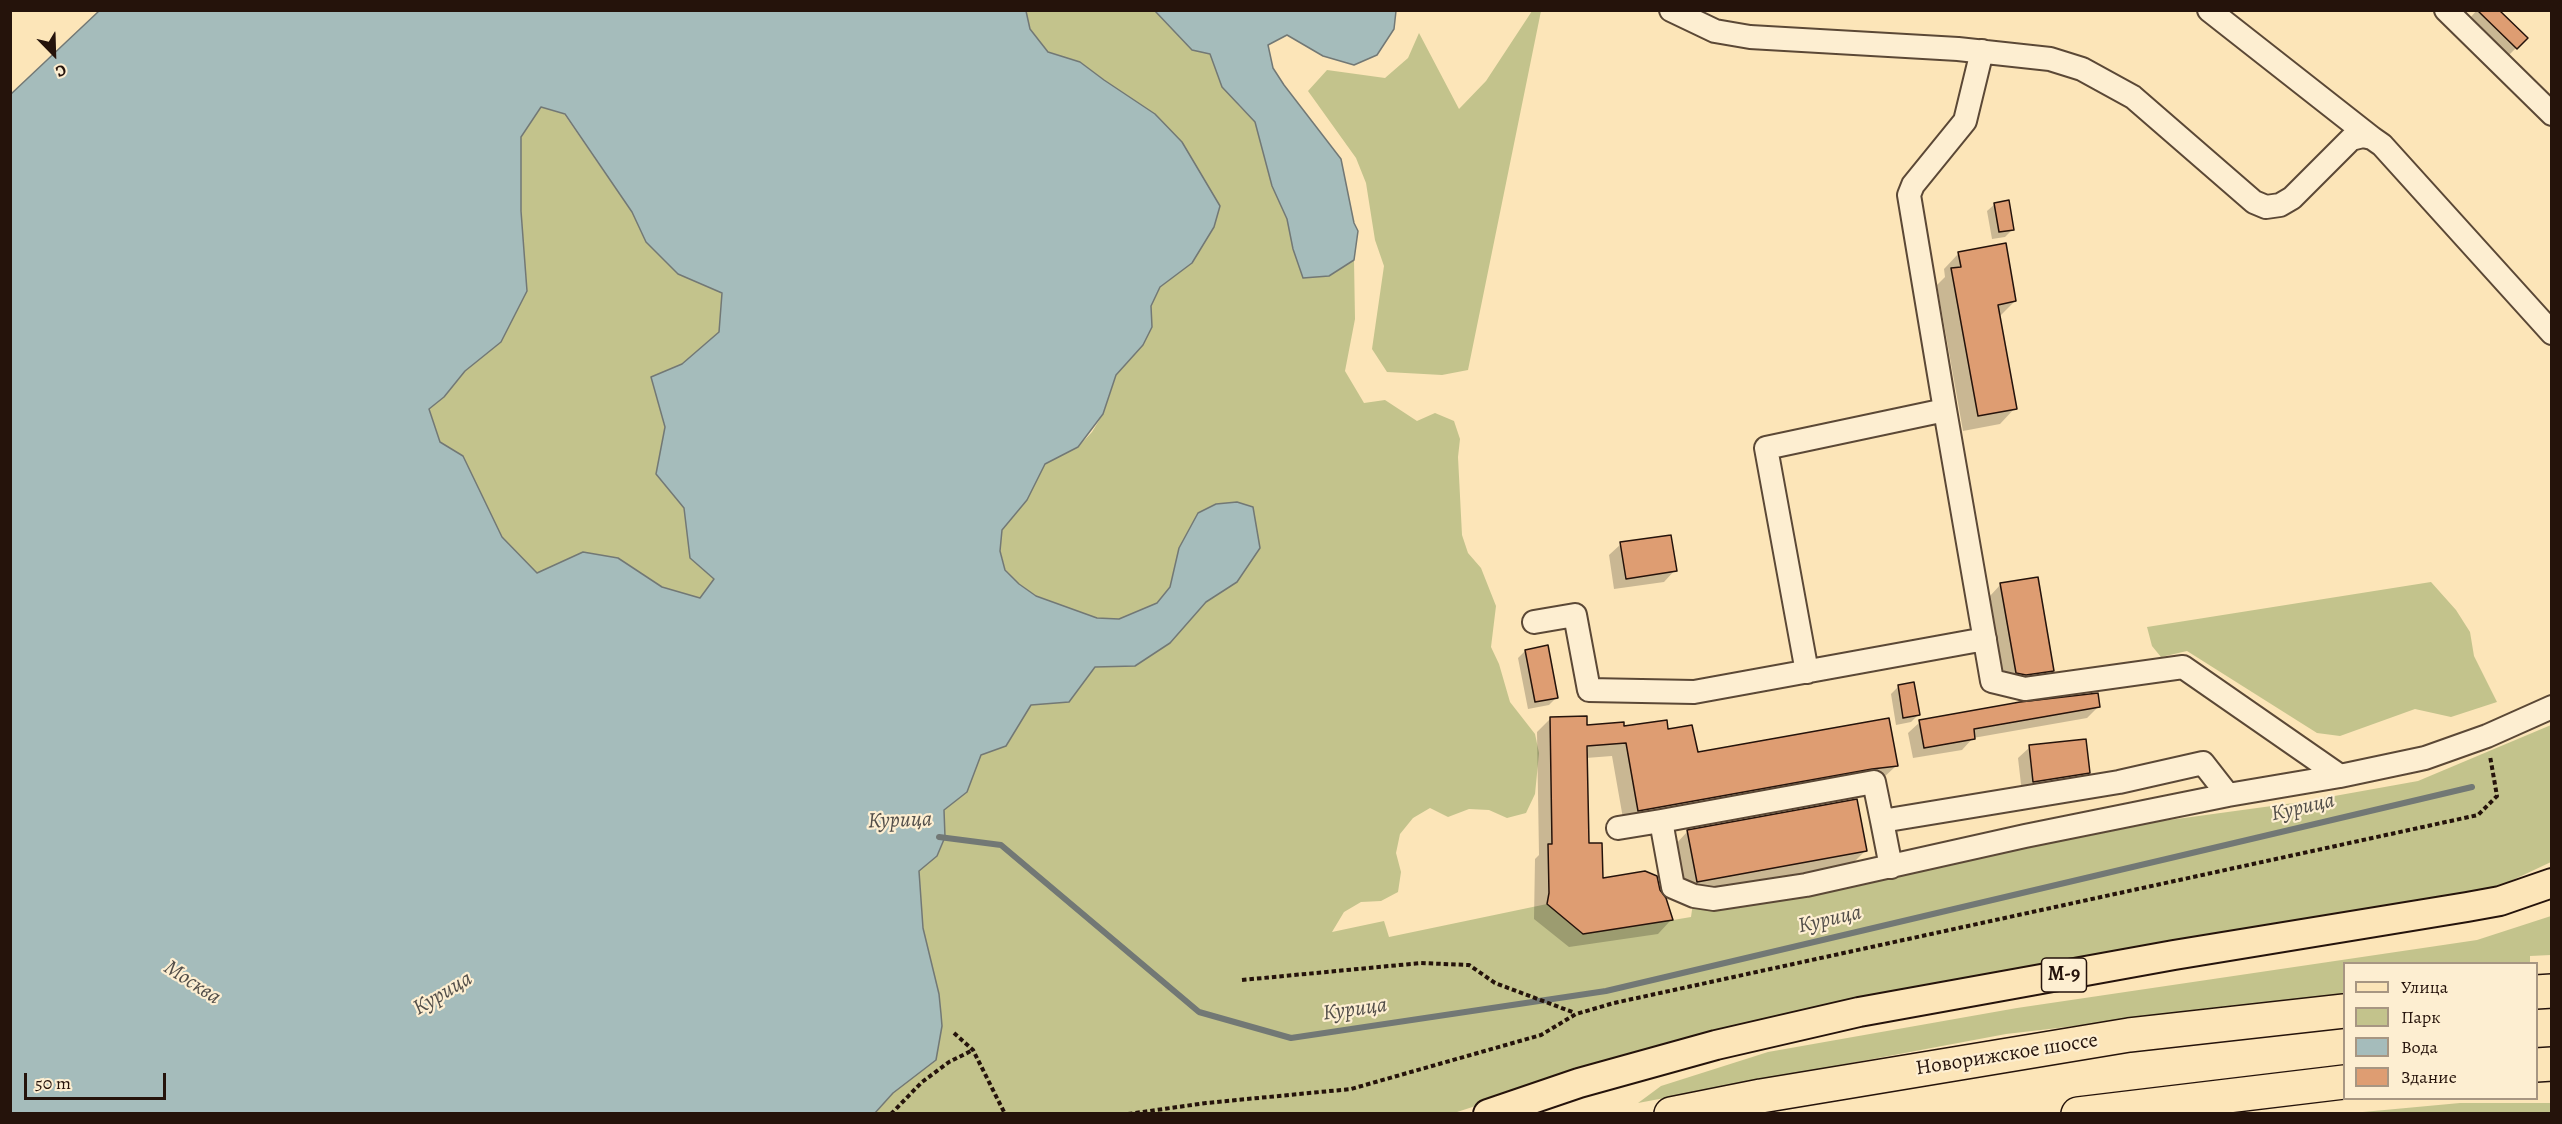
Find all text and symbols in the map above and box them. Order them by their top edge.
north arrow [24,24,84,84]
text: С [52,59,70,83]
water label: Курица [2269,788,2337,828]
water label: Курица [867,807,933,835]
water label: Курица [1796,900,1864,940]
water label: Москва [159,955,225,1011]
road number: М-9 [2042,958,2086,992]
legend [2343,962,2538,1100]
water label: Курица [408,966,478,1022]
text: Улица [2401,975,2448,999]
water label: Курица [1321,992,1389,1028]
text: Парк [2401,1005,2441,1029]
street label: Новорижское шоссе [1914,1028,2100,1082]
text: Вода [2401,1035,2438,1059]
scale bar [27,1061,170,1099]
text: Здание [2401,1065,2457,1089]
text: 50 m [35,1071,71,1095]

